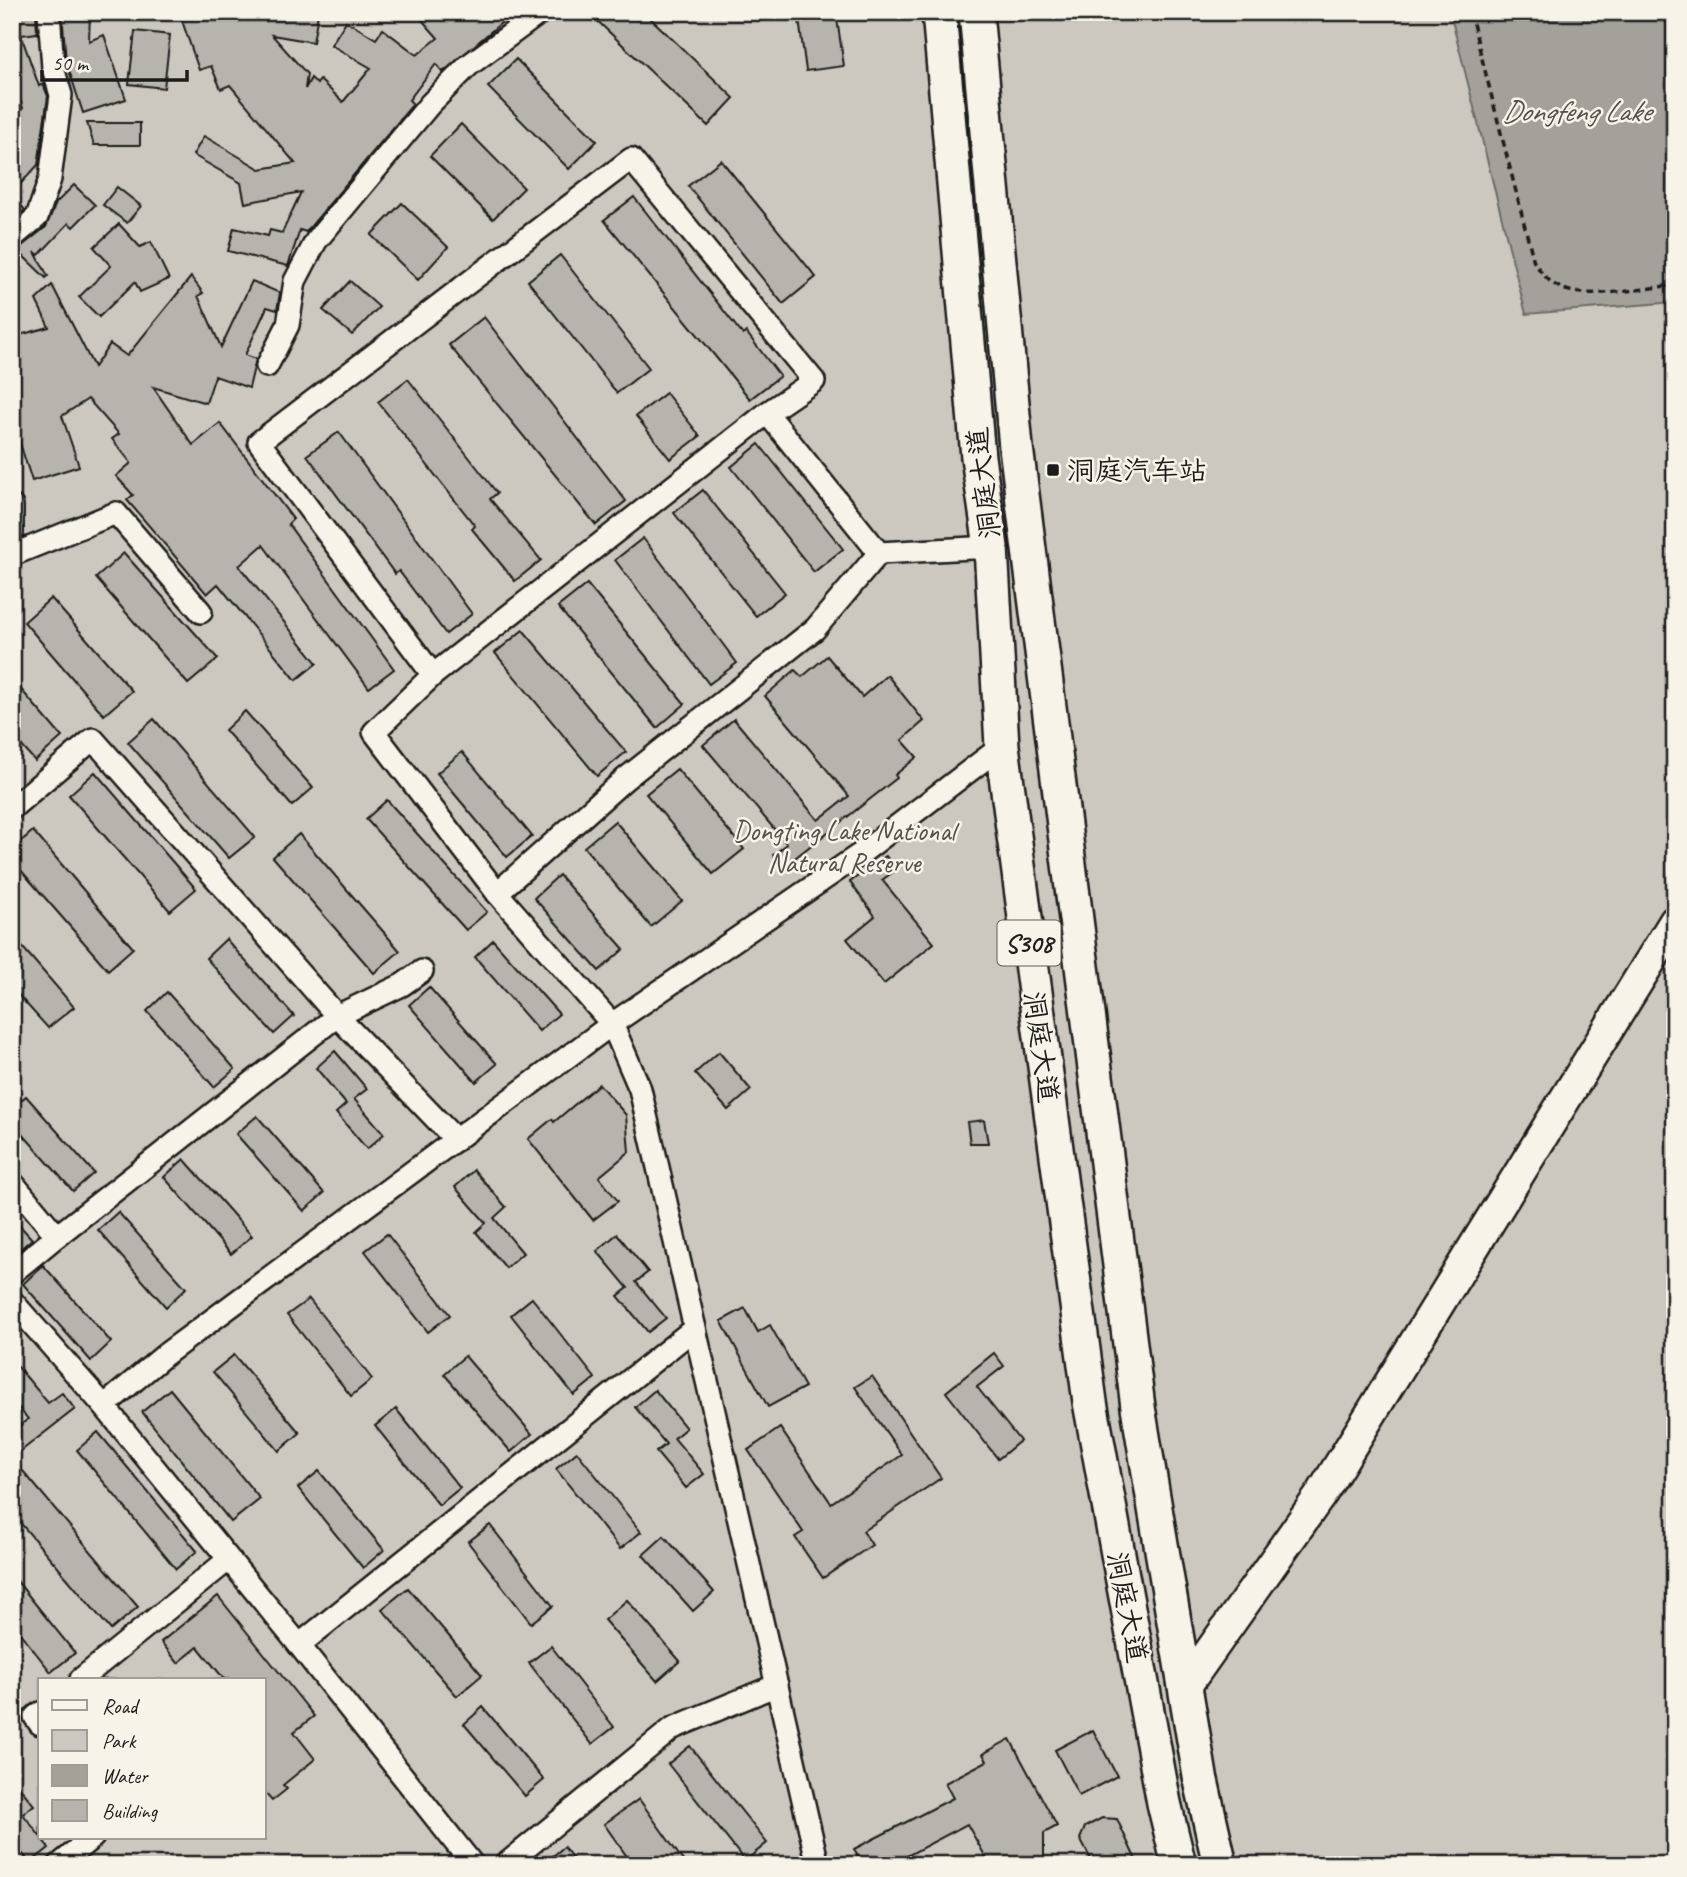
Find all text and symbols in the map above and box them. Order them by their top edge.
scale bar [42,38,187,82]
text: 50 m [52,50,90,76]
water label: Dongfeng Lake [1502,92,1654,130]
street label: 洞庭大道 [959,425,1008,541]
place label: 洞庭汽车站 [1067,453,1207,488]
marker: 洞庭汽车站 [1045,462,1061,478]
park label: Dongting Lake National Natural Reserve [733,813,960,880]
road number: S308 [998,920,1060,966]
street label: 洞庭大道 [1016,989,1067,1105]
street label: 洞庭大道 [1100,1549,1155,1665]
legend [38,1678,266,1839]
text: Road [102,1693,141,1719]
text: Park [102,1728,137,1754]
text: Water [102,1763,149,1789]
text: Building [102,1798,159,1824]

